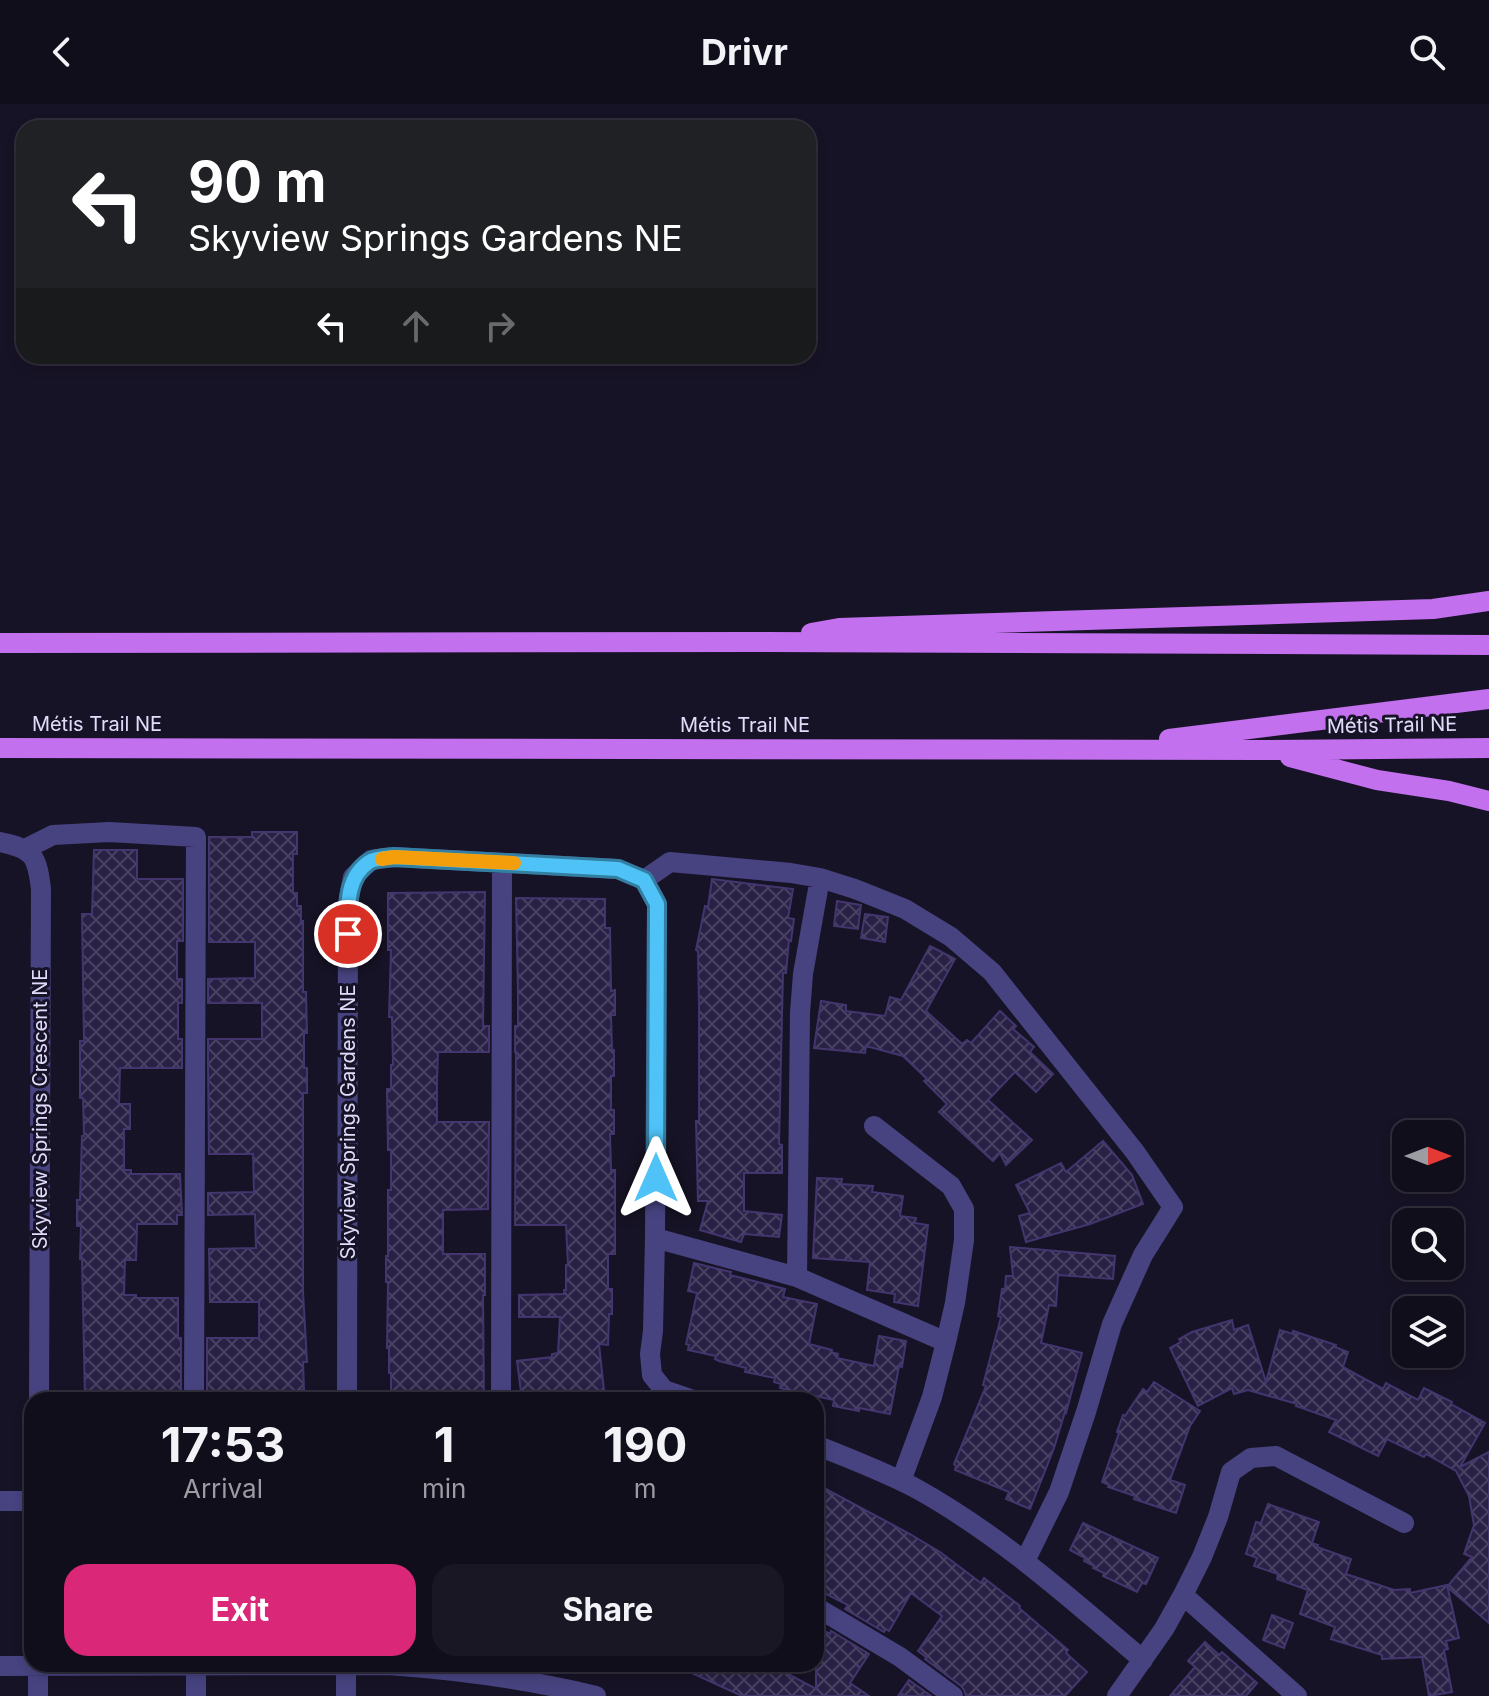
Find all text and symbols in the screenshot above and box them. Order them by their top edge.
icon: back [40,30,84,74]
text: Drivr [701,30,788,74]
icon: search [1405,30,1449,74]
text: 90 m [188,148,327,216]
icon: left [56,152,160,256]
text: Skyview Springs Gardens NE [188,216,683,260]
icon: left [310,304,354,348]
icon: ahead [394,304,438,348]
icon: right [478,304,522,348]
street label: Métis Trail NE [32,712,162,736]
street label: Métis Trail NE [1327,712,1457,738]
street label: Métis Trail NE [680,713,810,737]
pin [314,900,382,968]
icon: arrive [326,912,370,956]
street label: Skyview Springs Crescent NE [28,969,52,1249]
street label: Skyview Springs Gardens NE [336,985,360,1259]
north arrow [1392,1120,1464,1192]
map controls [1392,1120,1464,1368]
position arrow [614,1136,698,1220]
button: search [1392,1208,1464,1280]
button: layers [1392,1296,1464,1368]
text: 17:53 [161,1415,285,1474]
text: 1 [434,1415,455,1474]
text: 190 [603,1415,687,1474]
text: Arrival [183,1473,263,1504]
text: min [422,1473,466,1504]
text: m [634,1473,657,1504]
button: Exit [64,1564,416,1656]
button: Share [432,1564,784,1656]

